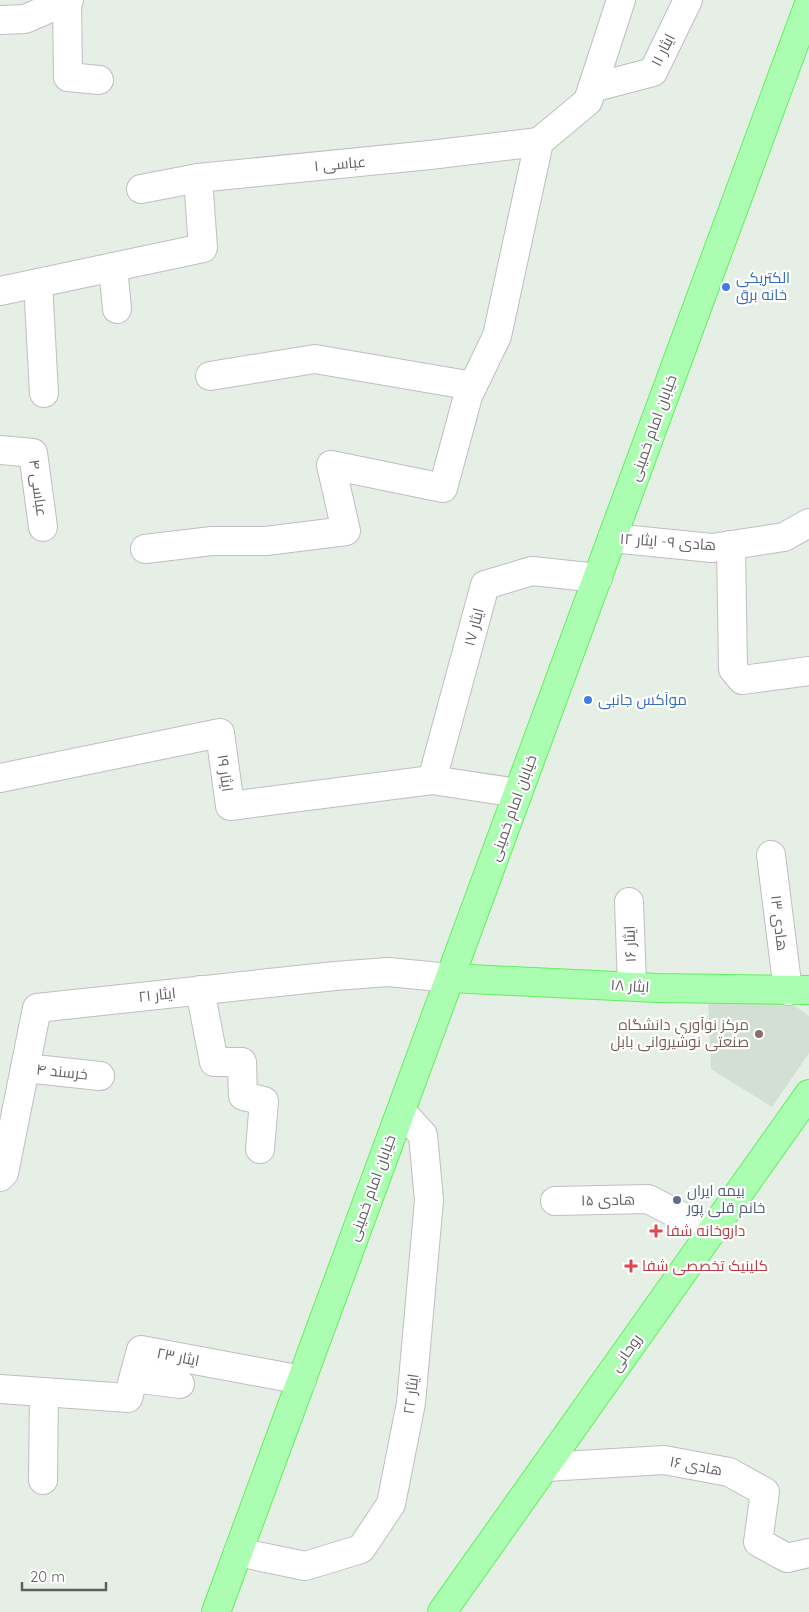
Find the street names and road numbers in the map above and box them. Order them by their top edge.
street label: ایثار ۱۱ [646,30,679,69]
street label: عباسی ۱ [313,152,367,176]
street label: خیابان امام خمینی [624,372,682,484]
street label: عباسی ۴ [24,458,52,518]
street label: هادی ۹- ایثار ۱۲ [619,529,717,555]
street label: ایثار ۱۷ [459,606,488,648]
street label: خیابان امام خمینی [484,752,542,864]
street label: ایثار ١٩ [213,753,238,793]
street label: هادی ۱۳ [766,894,792,952]
street label: ایثار ۱۶ [619,925,640,963]
street label: ایثار ۱۸ [610,975,650,996]
street label: ایثار ۲۱ [137,983,177,1006]
street label: خرسند ۴ [35,1059,89,1084]
street label: خیابان امام خمینی [343,1132,401,1244]
street label: هادی ۱۵ [581,1190,635,1210]
street label: روحانی [606,1330,646,1376]
street label: ایثار ۲۳ [155,1343,201,1370]
street label: ایثار ۲۲ [399,1373,422,1415]
street label: هادی ۱۶ [668,1452,724,1480]

